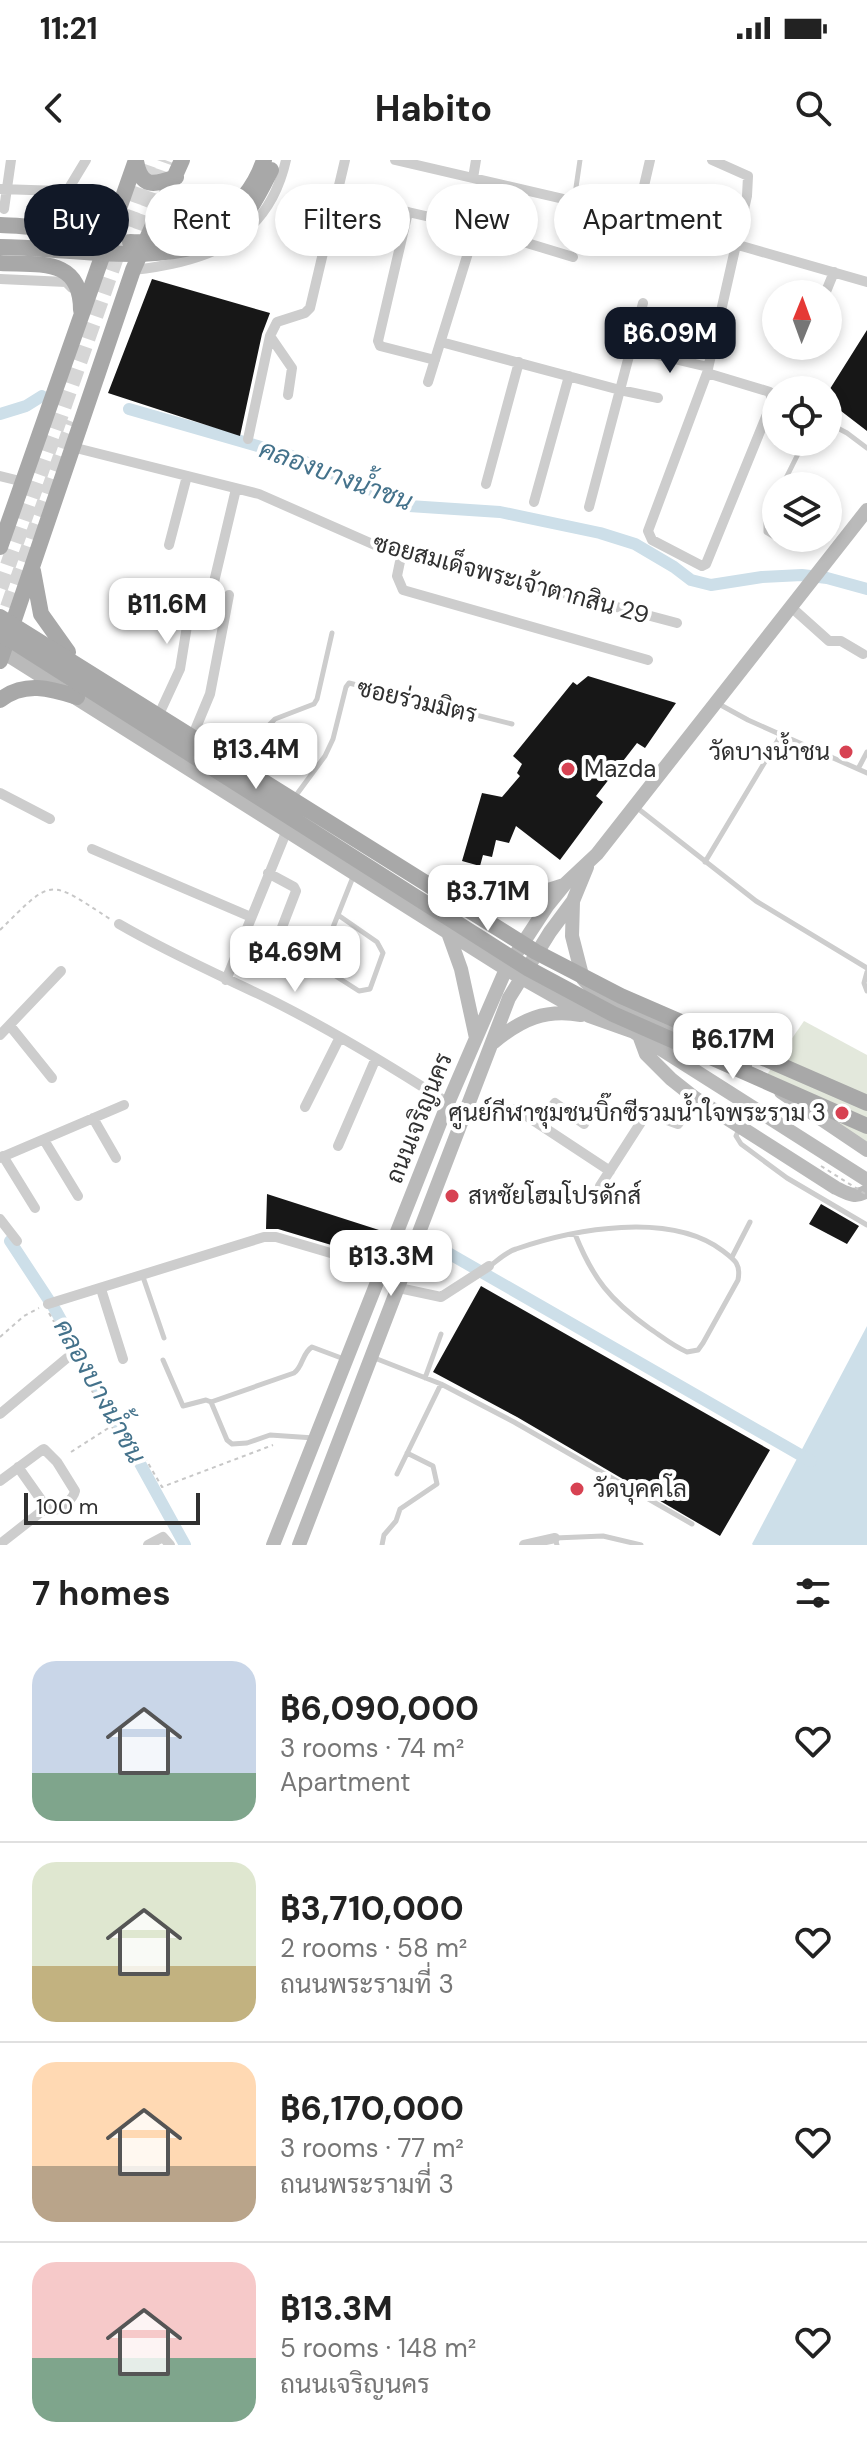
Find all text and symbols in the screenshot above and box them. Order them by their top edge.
text: 11:21 [40,9,98,48]
text: Habito [375,85,492,132]
icon: back [32,86,76,130]
icon: search [791,86,835,130]
chip: Buy [24,184,129,256]
chip: Rent [145,184,259,256]
chip: Filters [275,184,410,256]
chip: New [426,184,538,256]
chip: Apartment [554,184,751,256]
north arrow [762,280,842,360]
map controls [762,280,842,552]
pin: ฿6.09M [605,307,735,375]
text: ฿6.09M [623,316,717,350]
button: locate [762,376,842,456]
water label: คลองบางน้ำชน [255,428,419,519]
button: layers [762,472,842,552]
street label: ซอยสมเด็จพระเจ้าตากสิน 29 [370,526,653,630]
pin: ฿11.6M [102,578,232,646]
text: ฿11.6M [127,587,207,621]
street label: ซอยร่วมมิตร [354,672,480,729]
pin: ฿13.4M [191,723,321,791]
text: ฿13.4M [212,732,300,766]
place label: วัดบางน้ำชน [709,732,830,767]
marker: วัดบางน้ำชน [837,743,855,761]
place label: Mazda [584,753,656,784]
marker: Mazda [559,760,577,778]
pin: ฿3.71M [423,865,553,933]
text: ฿3.71M [446,874,530,908]
pin: ฿4.69M [230,926,360,994]
text: ฿4.69M [248,935,342,969]
pin: ฿6.17M [668,1013,798,1081]
text: ฿6.17M [691,1022,775,1056]
street label: ถนนเจริญนคร [378,1048,459,1188]
place label: ศูนย์กีฬาชุมชนบิ๊กซีรวมน้ำใจพระราม 3 [448,1092,826,1130]
marker: ศูนย์กีฬาชุมชนบิ๊กซีรวมน้ำใจพระราม 3 [833,1104,851,1122]
place label: สหชัยโฮมโปรดักส์ [468,1180,641,1211]
marker: สหชัยโฮมโปรดักส์ [443,1187,461,1205]
pin: ฿13.3M [326,1230,456,1298]
text: ฿13.3M [348,1239,434,1273]
water label: คลองบางน้ำชน [46,1311,157,1470]
place label: วัดบุคคโล [593,1473,687,1505]
marker: วัดบุคคโล [568,1480,586,1498]
scale bar [24,1489,200,1525]
text: 100 m [36,1492,98,1521]
text: 7 homes [32,1571,171,1616]
icon: filters [791,1571,835,1615]
text: ฿6,090,000 [280,1686,479,1731]
icon: home [96,1693,192,1789]
icon: heart [791,1719,835,1763]
text: 3 rooms · 74 m² [280,1731,464,1765]
text: Apartment [280,1765,411,1799]
text: ฿3,710,000 [280,1886,464,1931]
icon: home [96,1894,192,1990]
icon: heart [791,1920,835,1964]
text: 2 rooms · 58 m² [280,1931,467,1965]
text: ถนนพระรามที่ 3 [280,1967,454,2001]
text: ฿6,170,000 [280,2086,464,2131]
icon: home [96,2094,192,2190]
icon: heart [791,2120,835,2164]
text: 3 rooms · 77 m² [280,2131,464,2165]
text: ถนนพระรามที่ 3 [280,2167,454,2201]
text: ฿13.3M [280,2286,393,2331]
icon: home [96,2294,192,2390]
icon: heart [791,2320,835,2364]
text: 5 rooms · 148 m² [280,2331,476,2365]
text: ถนนเจริญนคร [280,2367,430,2401]

